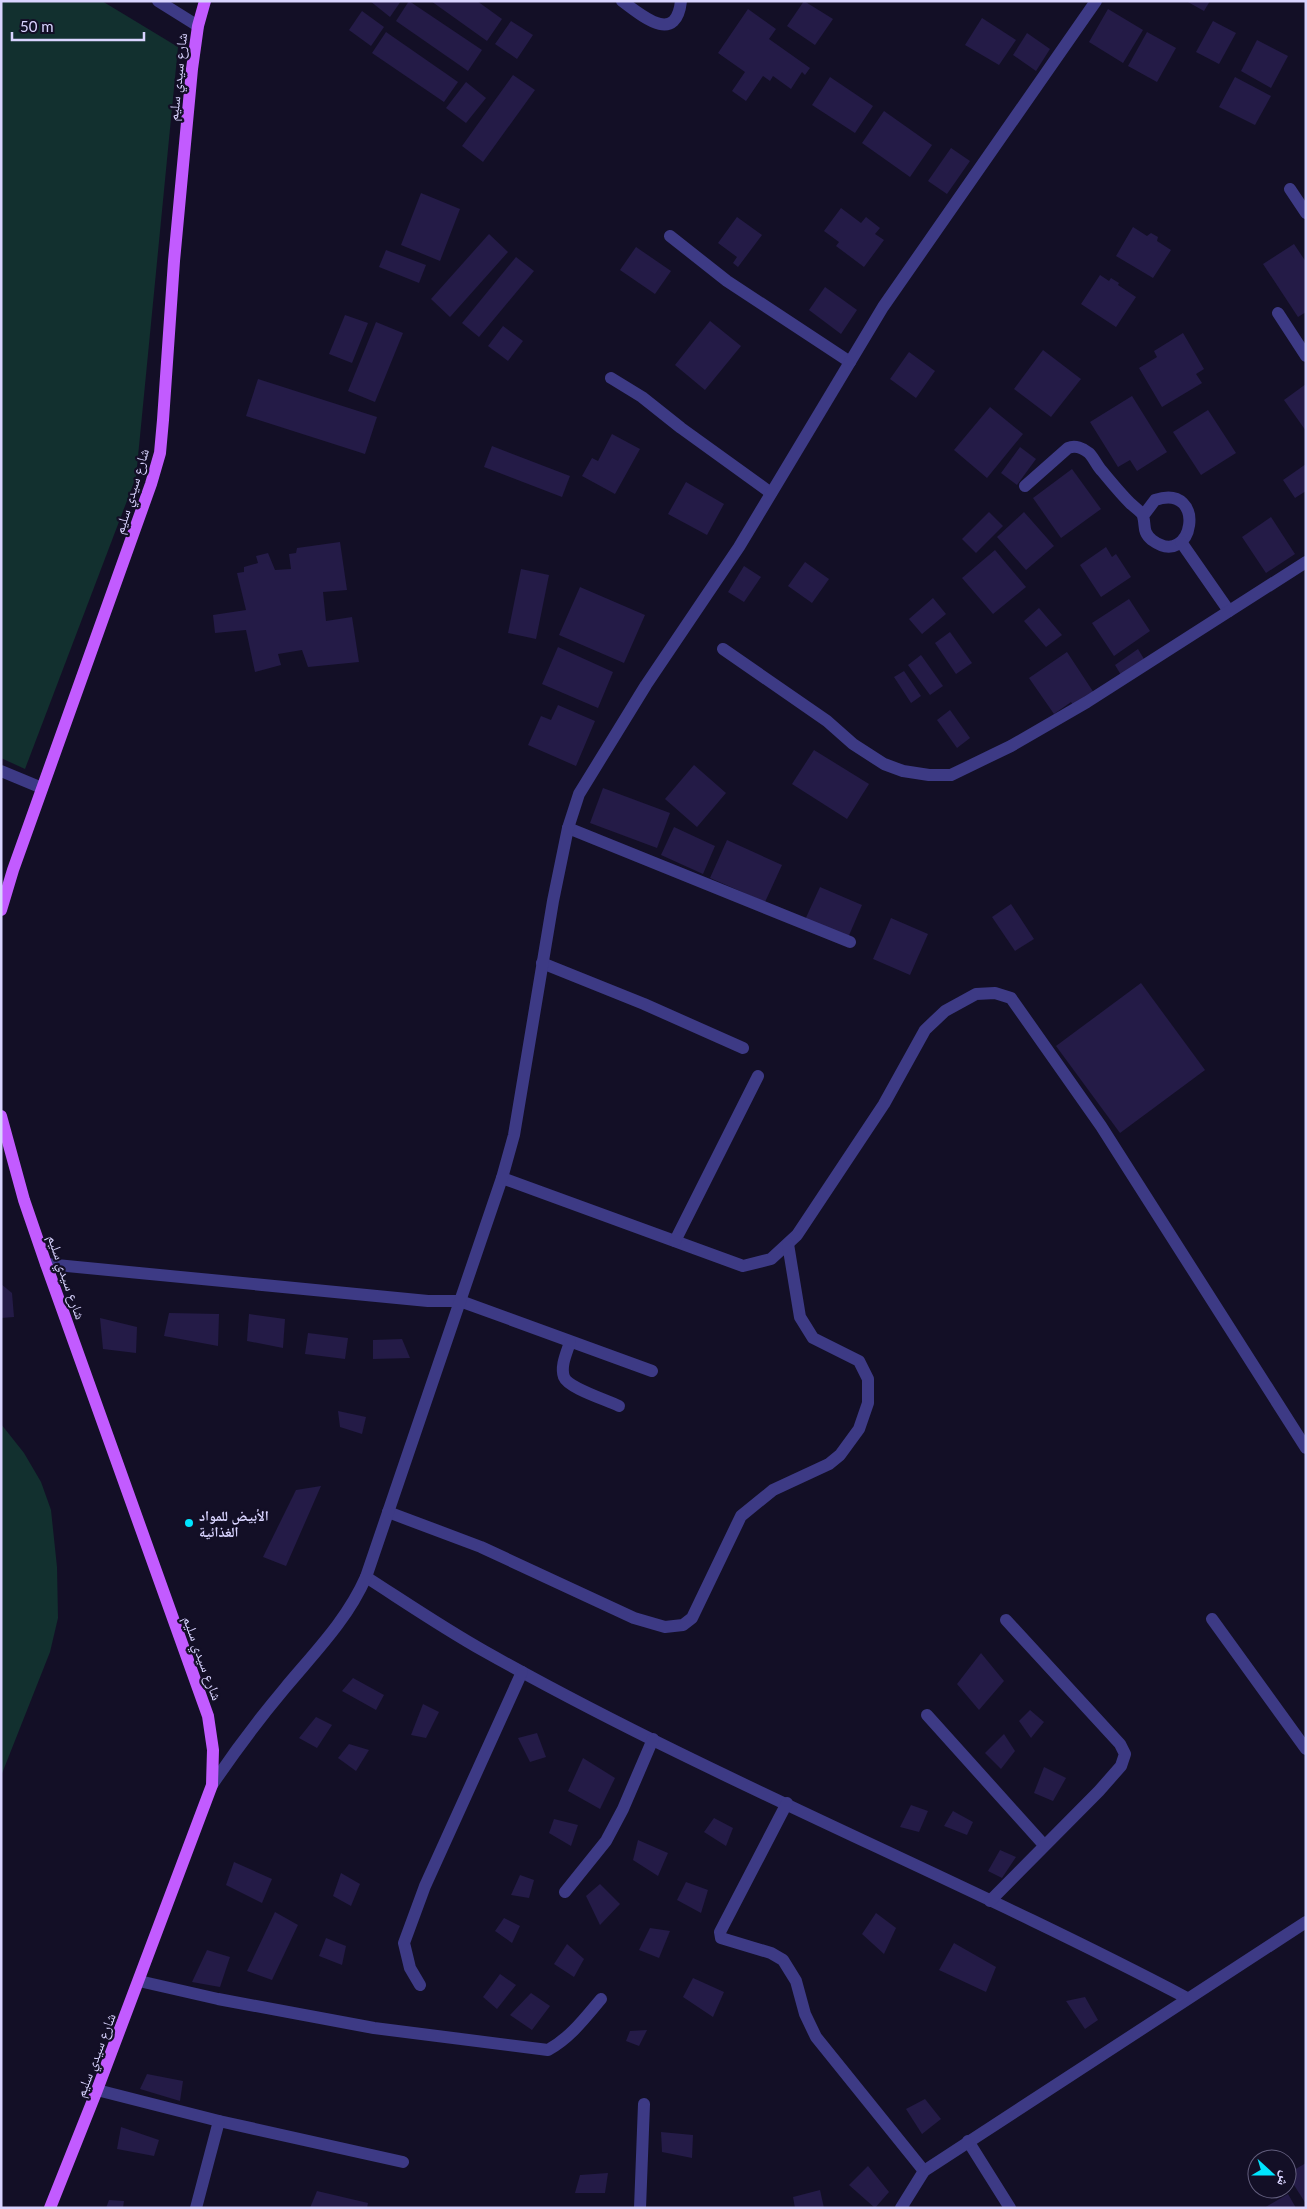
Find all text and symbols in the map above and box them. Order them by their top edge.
scale bar [12,10,145,42]
text: 50 m [20,17,54,35]
street label: شارع سيدي سليم [164,32,194,122]
street label: شارع سيدي سليم [110,446,155,537]
street label: شارع سيدي سليم [41,1232,89,1323]
place label: الأبيض للمواد الغذائية [199,1507,269,1540]
marker: الأبيض للمواد الغذائية [183,1517,195,1529]
street label: شارع سيدي سليم [177,1614,226,1704]
street label: شارع سيدي سليم [71,2011,122,2101]
north arrow [1247,2149,1297,2199]
text: ش [1273,2168,1295,2189]

